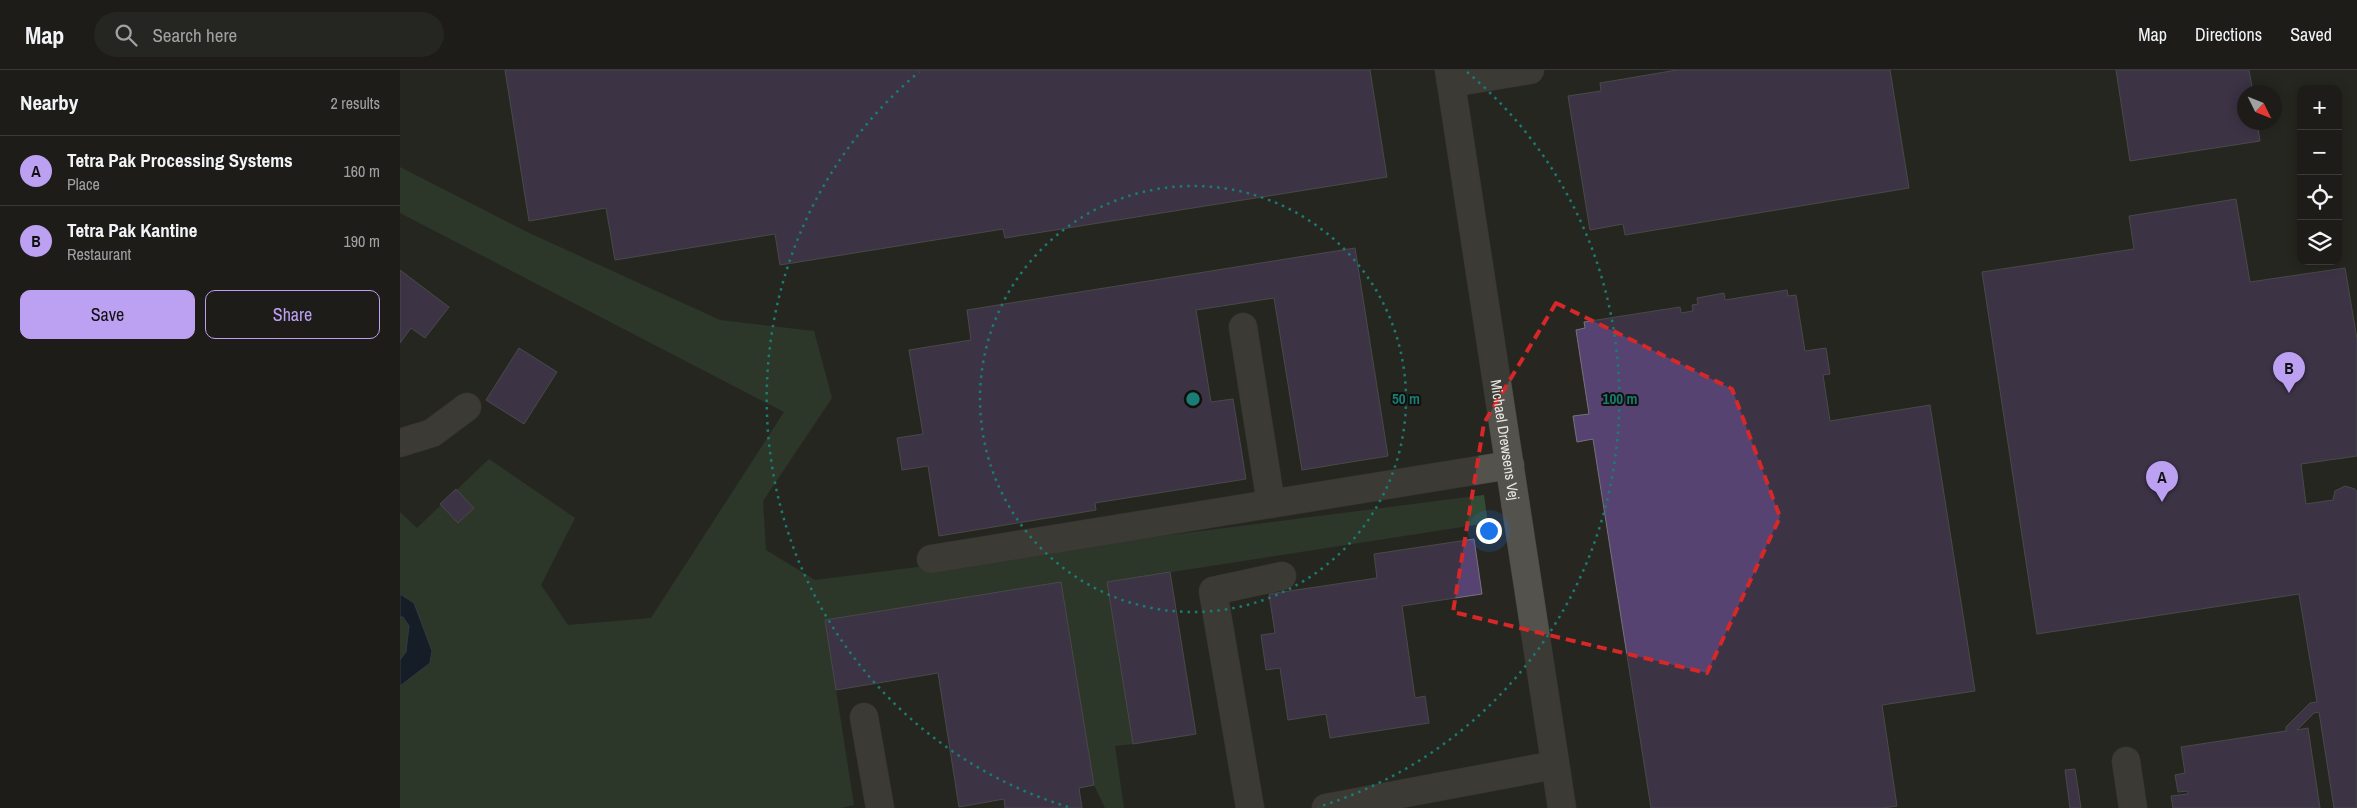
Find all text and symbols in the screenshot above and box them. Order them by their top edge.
search box [94,12,444,57]
text: Map [25,19,64,51]
icon: search [112,21,140,49]
text: Search here [152,22,237,48]
text: Map [2138,22,2167,47]
text: Directions [2195,22,2262,47]
text: Saved [2290,22,2332,47]
north arrow [2237,85,2282,130]
map controls [2297,85,2342,265]
button: + [2297,85,2342,130]
text: Nearby [20,88,78,117]
text: 2 results [330,92,380,114]
button: − [2297,130,2342,175]
text: Tetra Pak Processing Systems [67,147,293,173]
text: A [31,160,41,182]
text: 160 m [344,160,380,182]
text: Place [67,173,100,195]
button: locate [2297,175,2342,220]
text: Tetra Pak Kantine [67,217,197,243]
button: layers [2297,220,2342,265]
text: B [31,230,41,252]
text: 190 m [344,230,380,252]
text: Restaurant [67,243,131,265]
button: Save [20,290,195,339]
button: Share [205,290,380,339]
pin: B [2273,352,2305,393]
street label: Michael Drewsens Vej [1486,378,1525,501]
text: 50 m [1392,388,1420,409]
text: 100 m [1603,388,1637,409]
centre of rings [1184,390,1202,408]
pin: A [2146,461,2178,502]
your location [1476,518,1502,544]

